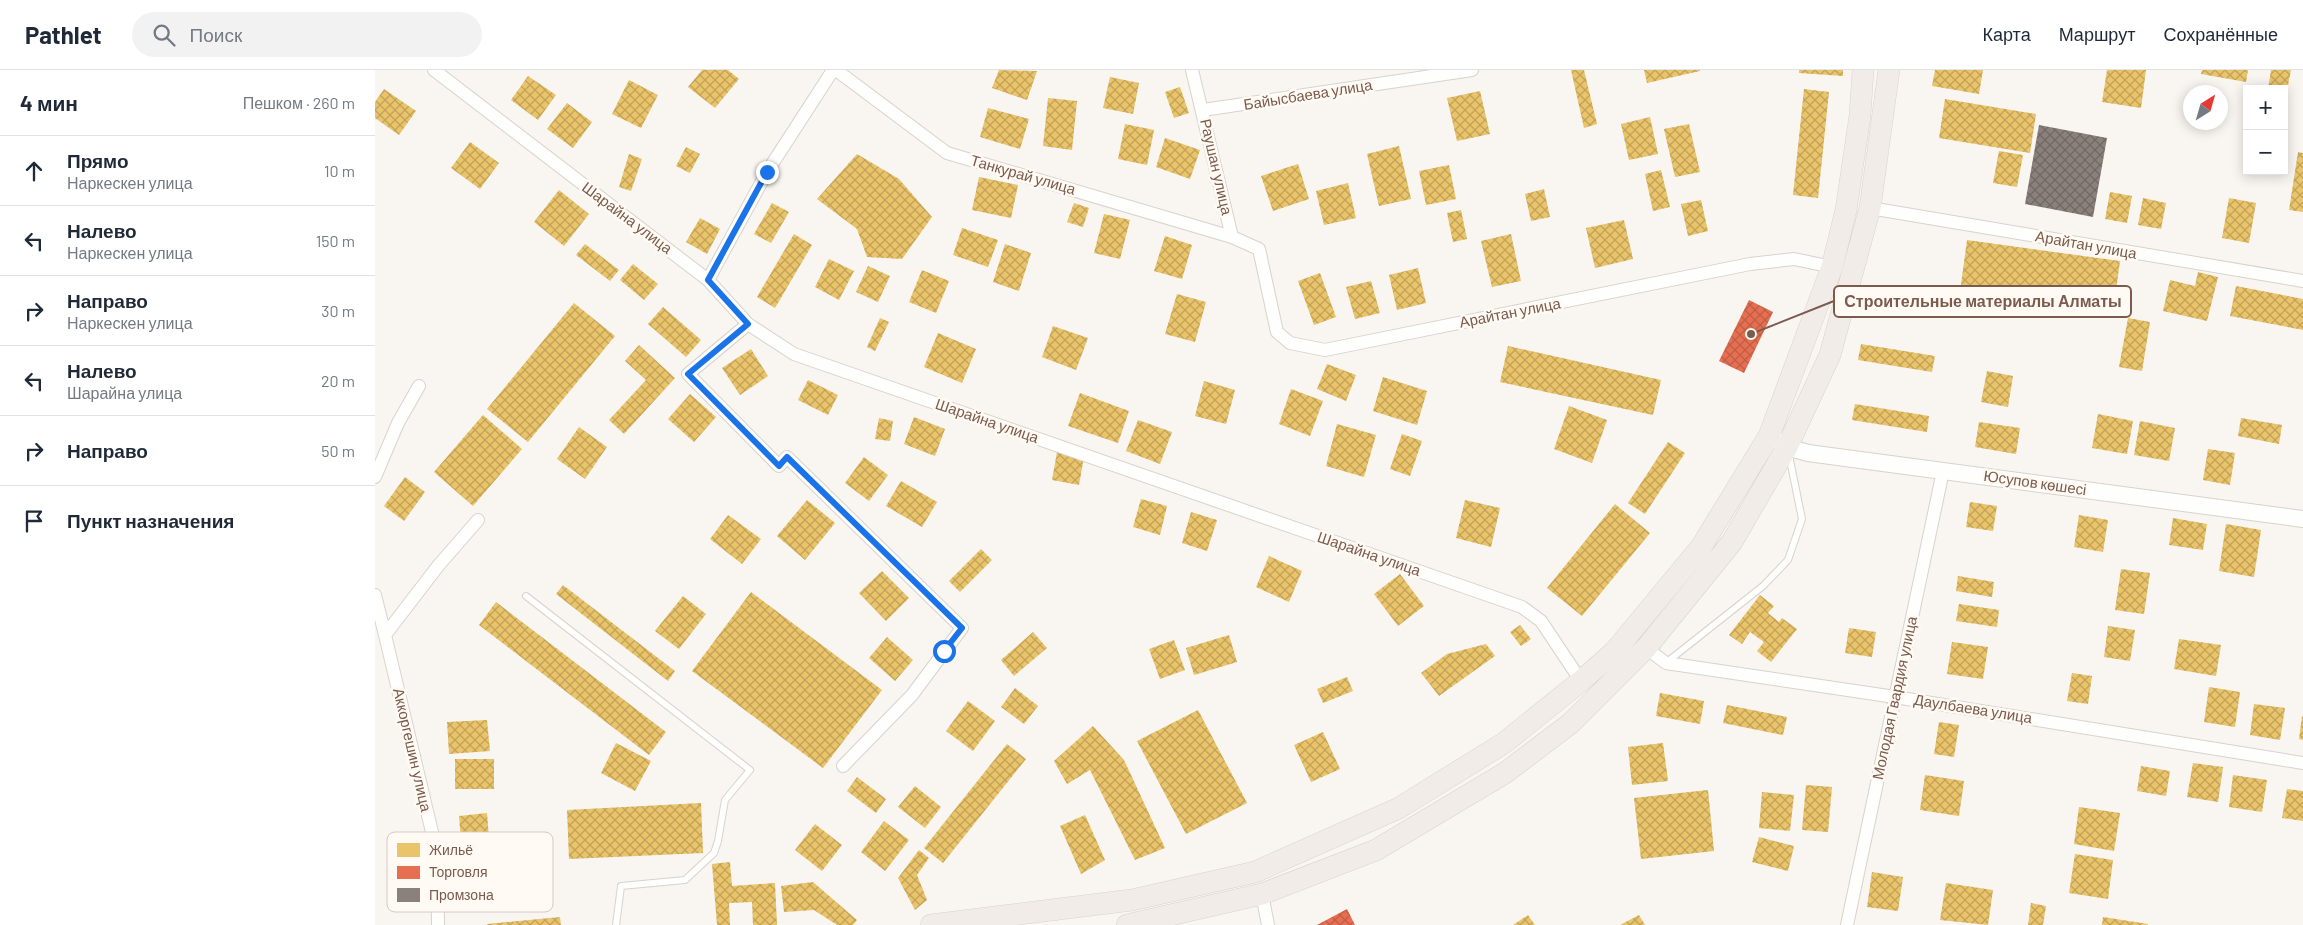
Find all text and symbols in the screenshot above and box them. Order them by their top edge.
search box [132,12,482,57]
text: Pathlet [25,20,102,49]
icon: search [150,21,178,49]
text: Поиск [190,23,242,46]
text: Карта [1983,23,2031,45]
text: Маршрут [2059,23,2135,45]
text: Сохранённые [2163,23,2278,45]
street label: Байысбаева улица [1242,75,1374,113]
north arrow [2183,85,2228,130]
map controls [2243,85,2288,175]
button: + [2243,85,2288,130]
text: 4 мин [20,90,78,115]
text: Пешком · 260 m [243,93,355,112]
street label: Раушан улица [1197,117,1237,217]
button: − [2243,130,2288,175]
text: Прямо [67,149,129,172]
street label: Танкурай улица [969,150,1079,198]
icon: ahead [20,157,48,185]
text: 10 m [324,161,355,180]
route end [756,161,779,184]
text: Наркескен улица [67,173,193,192]
street label: Шарайна улица [579,178,677,257]
text: Налево [67,219,137,242]
street label: Арайтан улица [2034,226,2139,262]
icon: left [20,227,48,255]
text: 150 m [316,231,355,250]
text: Наркескен улица [67,243,193,262]
callout: Строительные материалы Алматы [1834,286,2131,317]
text: Направо [67,289,148,312]
text: Строительные материалы Алматы [1844,291,2122,310]
street label: Арайтан улица [1458,293,1563,331]
icon: right [20,297,48,325]
text: 30 m [321,301,355,320]
text: Наркескен улица [67,313,193,332]
text: Налево [67,359,137,382]
icon: left [20,367,48,395]
text: 20 m [321,371,355,390]
text: Шарайна улица [67,383,182,402]
street label: Шарайна улица [933,394,1042,446]
icon: right [20,437,48,465]
text: Направо [67,439,148,462]
text: 50 m [321,441,355,460]
street label: Юсупов көшесі [1983,466,2088,498]
icon: arrive [20,507,48,535]
text: Пункт назначения [67,509,234,532]
street label: Шарайна улица [1315,527,1424,579]
street label: Молодая Гвардия улица [1868,614,1920,781]
route start [933,640,956,663]
street label: Аккоргешин улица [390,686,436,814]
street label: Даулбаева улица [1913,690,2034,726]
legend [387,832,553,912]
text: Жильё [429,841,473,858]
text: Торговля [429,863,487,880]
text: Промзона [429,886,494,903]

